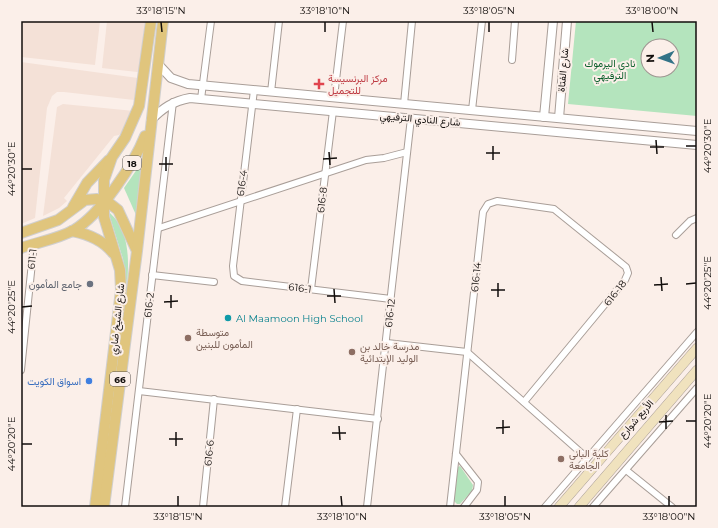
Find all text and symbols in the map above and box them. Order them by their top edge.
text: 33°18'15"N [136,4,186,17]
text: 33°18'10"N [300,4,350,17]
text: 33°18'05"N [463,4,515,17]
text: 33°18'00"N [626,4,678,17]
north arrow [640,38,680,78]
street label: شارع الفتاة [555,47,571,92]
text: N [643,54,657,63]
park label: نادي اليرموك الترفيهي [585,57,636,84]
place label: مركز البرنسيسة للتجميل [328,72,388,97]
marker: مركز البرنسيسة للتجميل [313,78,325,90]
street label: شارع النادي الترفيهي [379,109,461,131]
text: 44°20'30"E [701,118,714,173]
text: 44°20'30"E [5,141,18,196]
road number: 18 [123,156,141,170]
street label: 616-4 [234,169,250,197]
street label: 616-8 [314,186,330,214]
street label: 611-1 [24,248,40,270]
text: 44°20'25"E [701,256,714,310]
street label: 616-14 [468,261,484,292]
street label: 616-18 [601,277,629,309]
place label: جامع المأمون [29,278,82,291]
marker: جامع المأمون [85,279,95,289]
text: 44°20'25"E [5,280,18,334]
street label: 616-1 [288,280,312,296]
street label: شارع الشيخ ضاري [107,283,129,355]
street label: 616-2 [141,291,157,318]
street label: 616-12 [382,298,398,328]
place label: Al Maamoon High School [236,312,363,325]
marker: Al Maamoon High School [223,313,233,323]
place label: متوسطة المأمون للبنين [196,326,253,351]
marker: متوسطة المأمون للبنين [183,333,193,343]
place label: مدرسة خالد بن الوليد الإبتدائية [360,340,419,365]
marker: مدرسة خالد بن الوليد الإبتدائية [347,347,357,357]
road number: 66 [110,372,130,386]
place label: اسواق الكويت [27,375,81,388]
marker: اسواق الكويت [84,376,94,386]
text: 44°20'20"E [701,393,714,448]
street label: الأربع شوارع [616,397,656,441]
text: 44°20'20"E [5,416,18,471]
street label: 616-6 [201,439,217,467]
place label: كلية الباني الجامعة [569,447,609,472]
marker: كلية الباني الجامعة [556,454,566,464]
text: 33°18'15"N [153,510,203,523]
text: 33°18'10"N [317,510,367,523]
text: 33°18'05"N [479,510,531,523]
text: 33°18'00"N [643,510,695,523]

